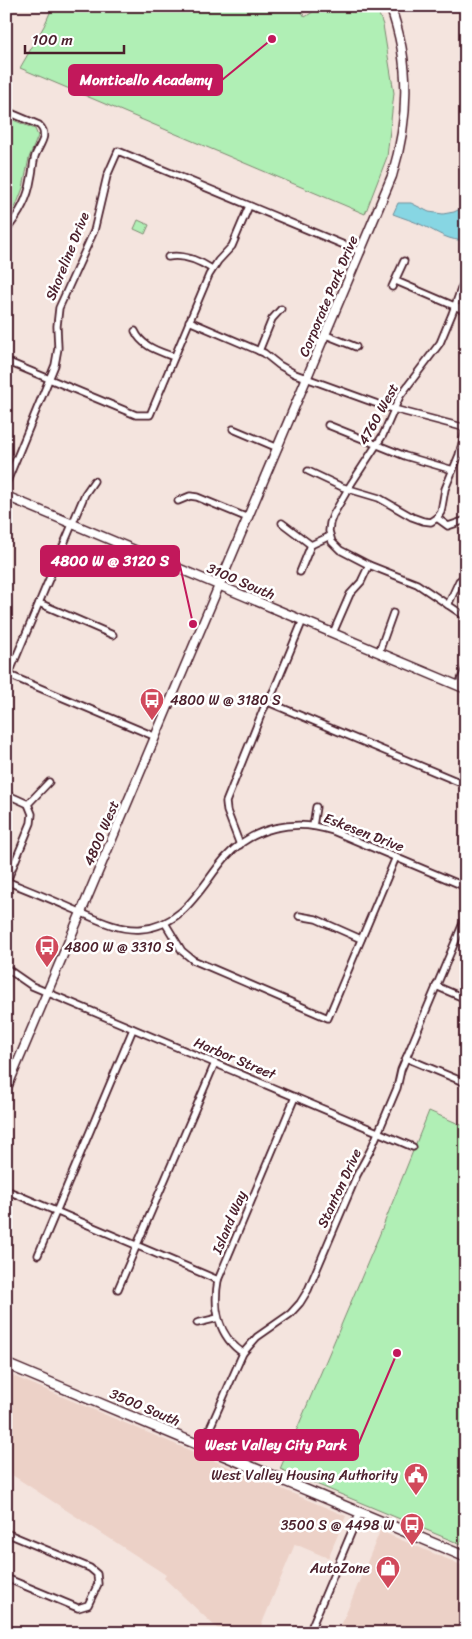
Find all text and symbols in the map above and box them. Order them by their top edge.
scale bar [25,22,124,54]
text: 100 m [32,27,73,53]
callout: Monticello Academy [69,65,222,95]
text: Monticello Academy [79,67,213,93]
street label: Shoreline Drive [38,208,97,304]
street label: Corporate Park Drive [292,232,365,361]
street label: 4760 West [351,379,406,450]
callout: 4800 W @ 3120 S [41,546,179,576]
text: 4800 W @ 3120 S [50,548,170,574]
street label: 3100 South [203,556,279,607]
bus stop icon: 4800 W @ 3180 S [139,687,165,721]
place label: 4800 W @ 3180 S [170,688,281,713]
street label: 4800 West [76,797,126,870]
street label: Eskesen Drive [320,806,408,859]
bus stop icon: 4800 W @ 3310 S [34,934,60,968]
place label: 4800 W @ 3310 S [64,935,174,960]
street label: Harbor Street [190,1030,281,1087]
street label: Stanton Drive [310,1144,369,1232]
street label: Island Way [205,1186,254,1259]
street label: 3500 South [106,1381,184,1434]
callout: West Valley City Park [195,1430,358,1460]
text: West Valley City Park [205,1432,347,1458]
public building icon: West Valley Housing Authority [403,1462,429,1496]
place label: West Valley Housing Authority [211,1463,399,1488]
bus stop icon: 3500 S @ 4498 W [399,1512,425,1546]
place label: 3500 S @ 4498 W [281,1513,394,1538]
shop icon: AutoZone [375,1555,401,1589]
place label: AutoZone [309,1556,370,1581]

